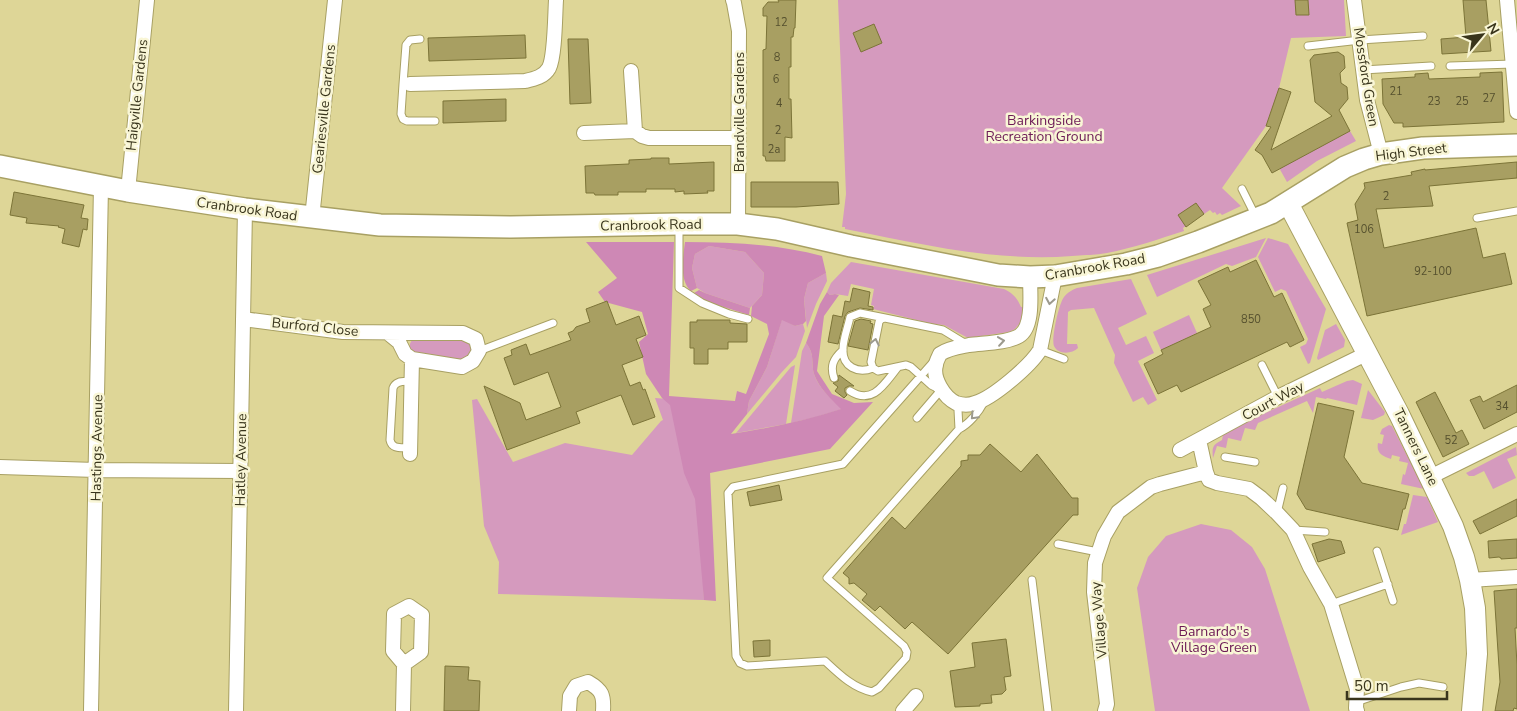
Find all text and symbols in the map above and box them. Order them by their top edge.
north arrow [1457,10,1507,60]
house number: 12 [774,15,788,30]
text: N [1482,20,1504,38]
street label: Mossford Green [1349,26,1383,128]
street label: Haigville Gardens [122,38,152,152]
street label: Geariesville Gardens [308,43,340,175]
house number: 8 [774,50,781,65]
street label: Brandville Gardens [730,52,749,172]
house number: 6 [773,72,780,87]
house number: 21 [1389,84,1403,99]
house number: 27 [1482,91,1496,106]
house number: 23 [1427,94,1441,109]
house number: 25 [1455,94,1469,109]
house number: 4 [776,96,783,111]
park label: Barkingside Recreation Ground [985,111,1103,146]
house number: 2 [775,123,781,138]
street label: High Street [1374,138,1448,166]
house number: 2a [768,142,780,157]
house number: 2 [1383,189,1389,204]
street label: Cranbrook Road [195,193,299,225]
street label: Cranbrook Road [600,215,702,235]
house number: 106 [1354,222,1374,237]
street label: Cranbrook Road [1043,249,1147,285]
house number: 92-100 [1414,264,1452,279]
one-way arrow [1046,296,1056,305]
house number: 850 [1241,312,1261,327]
street label: Burford Close [271,313,359,341]
one-way arrow [997,336,1005,347]
one-way arrow [869,338,880,347]
street label: Court Way [1239,376,1308,425]
street label: Hastings Avenue [87,394,107,502]
house number: 34 [1495,399,1509,414]
street label: Tanners Lane [1389,405,1443,489]
one-way arrow [971,410,980,419]
street label: Hatley Avenue [231,413,251,507]
house number: 52 [1444,433,1458,448]
street label: Village Way [1086,580,1112,660]
park label: Barnardo''s Village Green [1170,622,1257,657]
scale bar [1347,668,1447,700]
text: 50 m [1354,676,1389,696]

